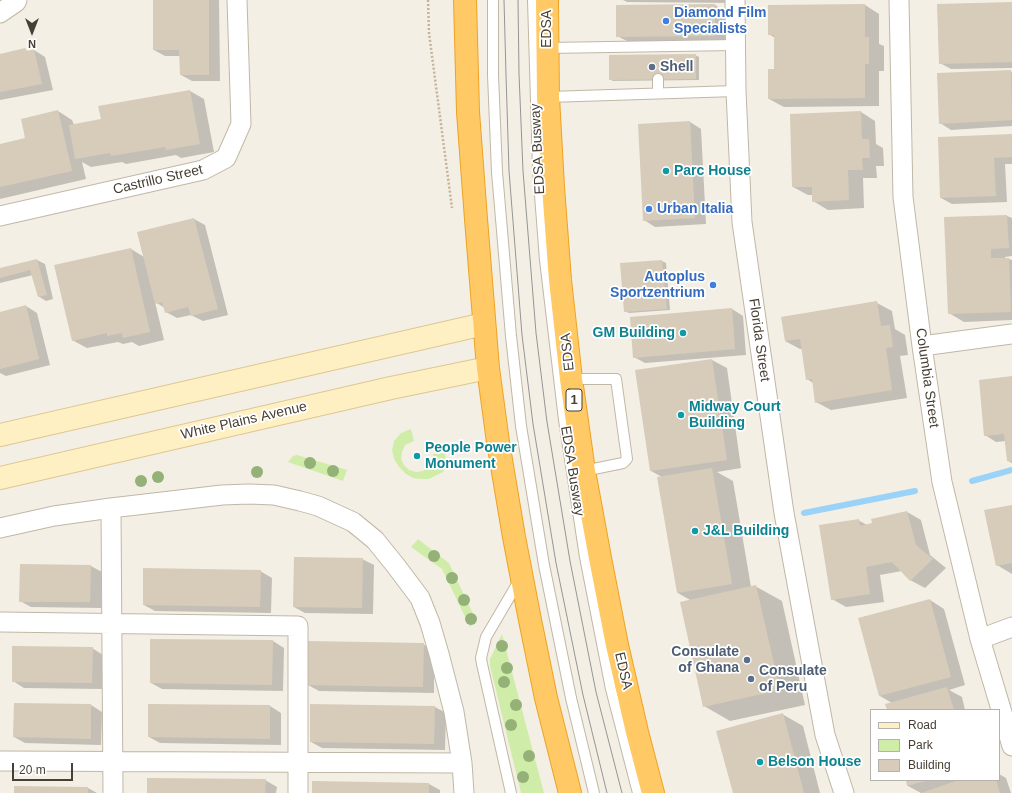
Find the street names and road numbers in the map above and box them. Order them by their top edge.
street label: EDSA [539,10,555,48]
street label: EDSA Busway [527,103,549,195]
street label: Castrillo Street [111,161,205,199]
street label: Florida Street [745,297,773,383]
street label: Columbia Street [912,327,942,429]
street label: EDSA [558,332,578,372]
road number: 1 [566,389,582,411]
street label: White Plains Avenue [179,398,309,444]
street label: EDSA Busway [557,425,587,517]
street label: EDSA [611,651,635,691]

